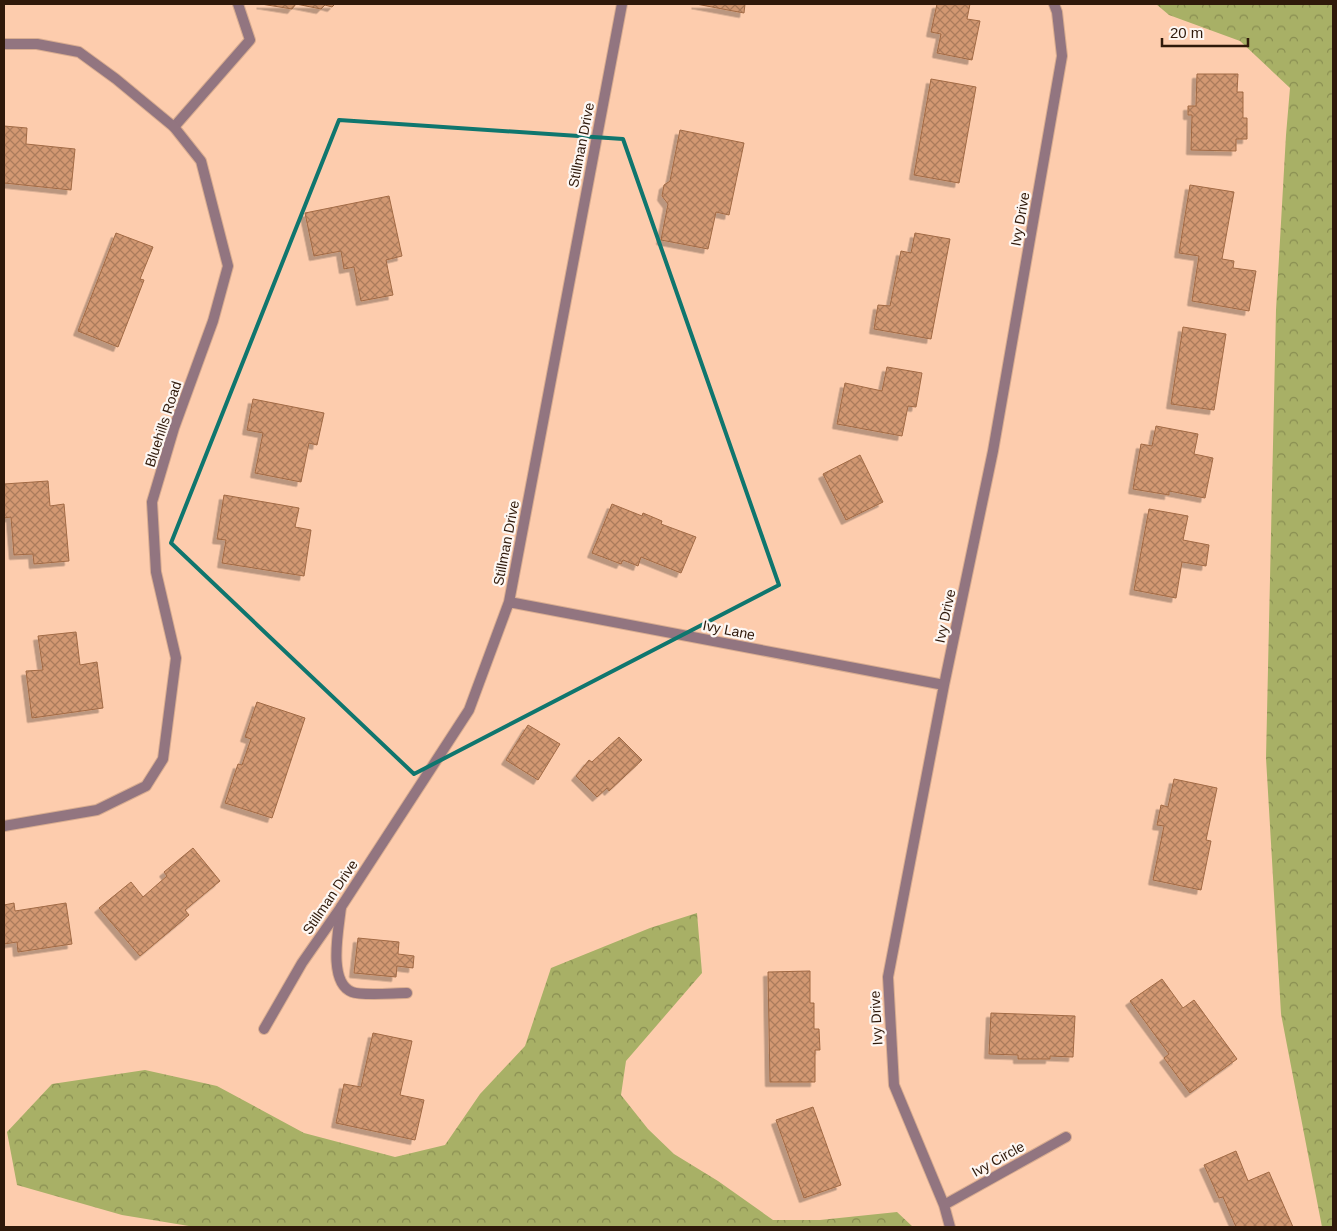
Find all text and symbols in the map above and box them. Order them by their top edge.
scale bar [1162,15,1248,47]
text: 20 m [1170,24,1203,41]
street label: Stillman Drive [565,101,597,189]
street label: Ivy Drive [1007,191,1033,247]
street label: Bluehills Road [142,379,184,469]
street label: Stillman Drive [490,499,522,587]
street label: Ivy Drive [932,588,959,644]
street label: Ivy Lane [701,617,757,643]
street label: Stillman Drive [299,857,361,937]
street label: Ivy Drive [867,990,885,1046]
street label: Ivy Circle [969,1138,1027,1180]

